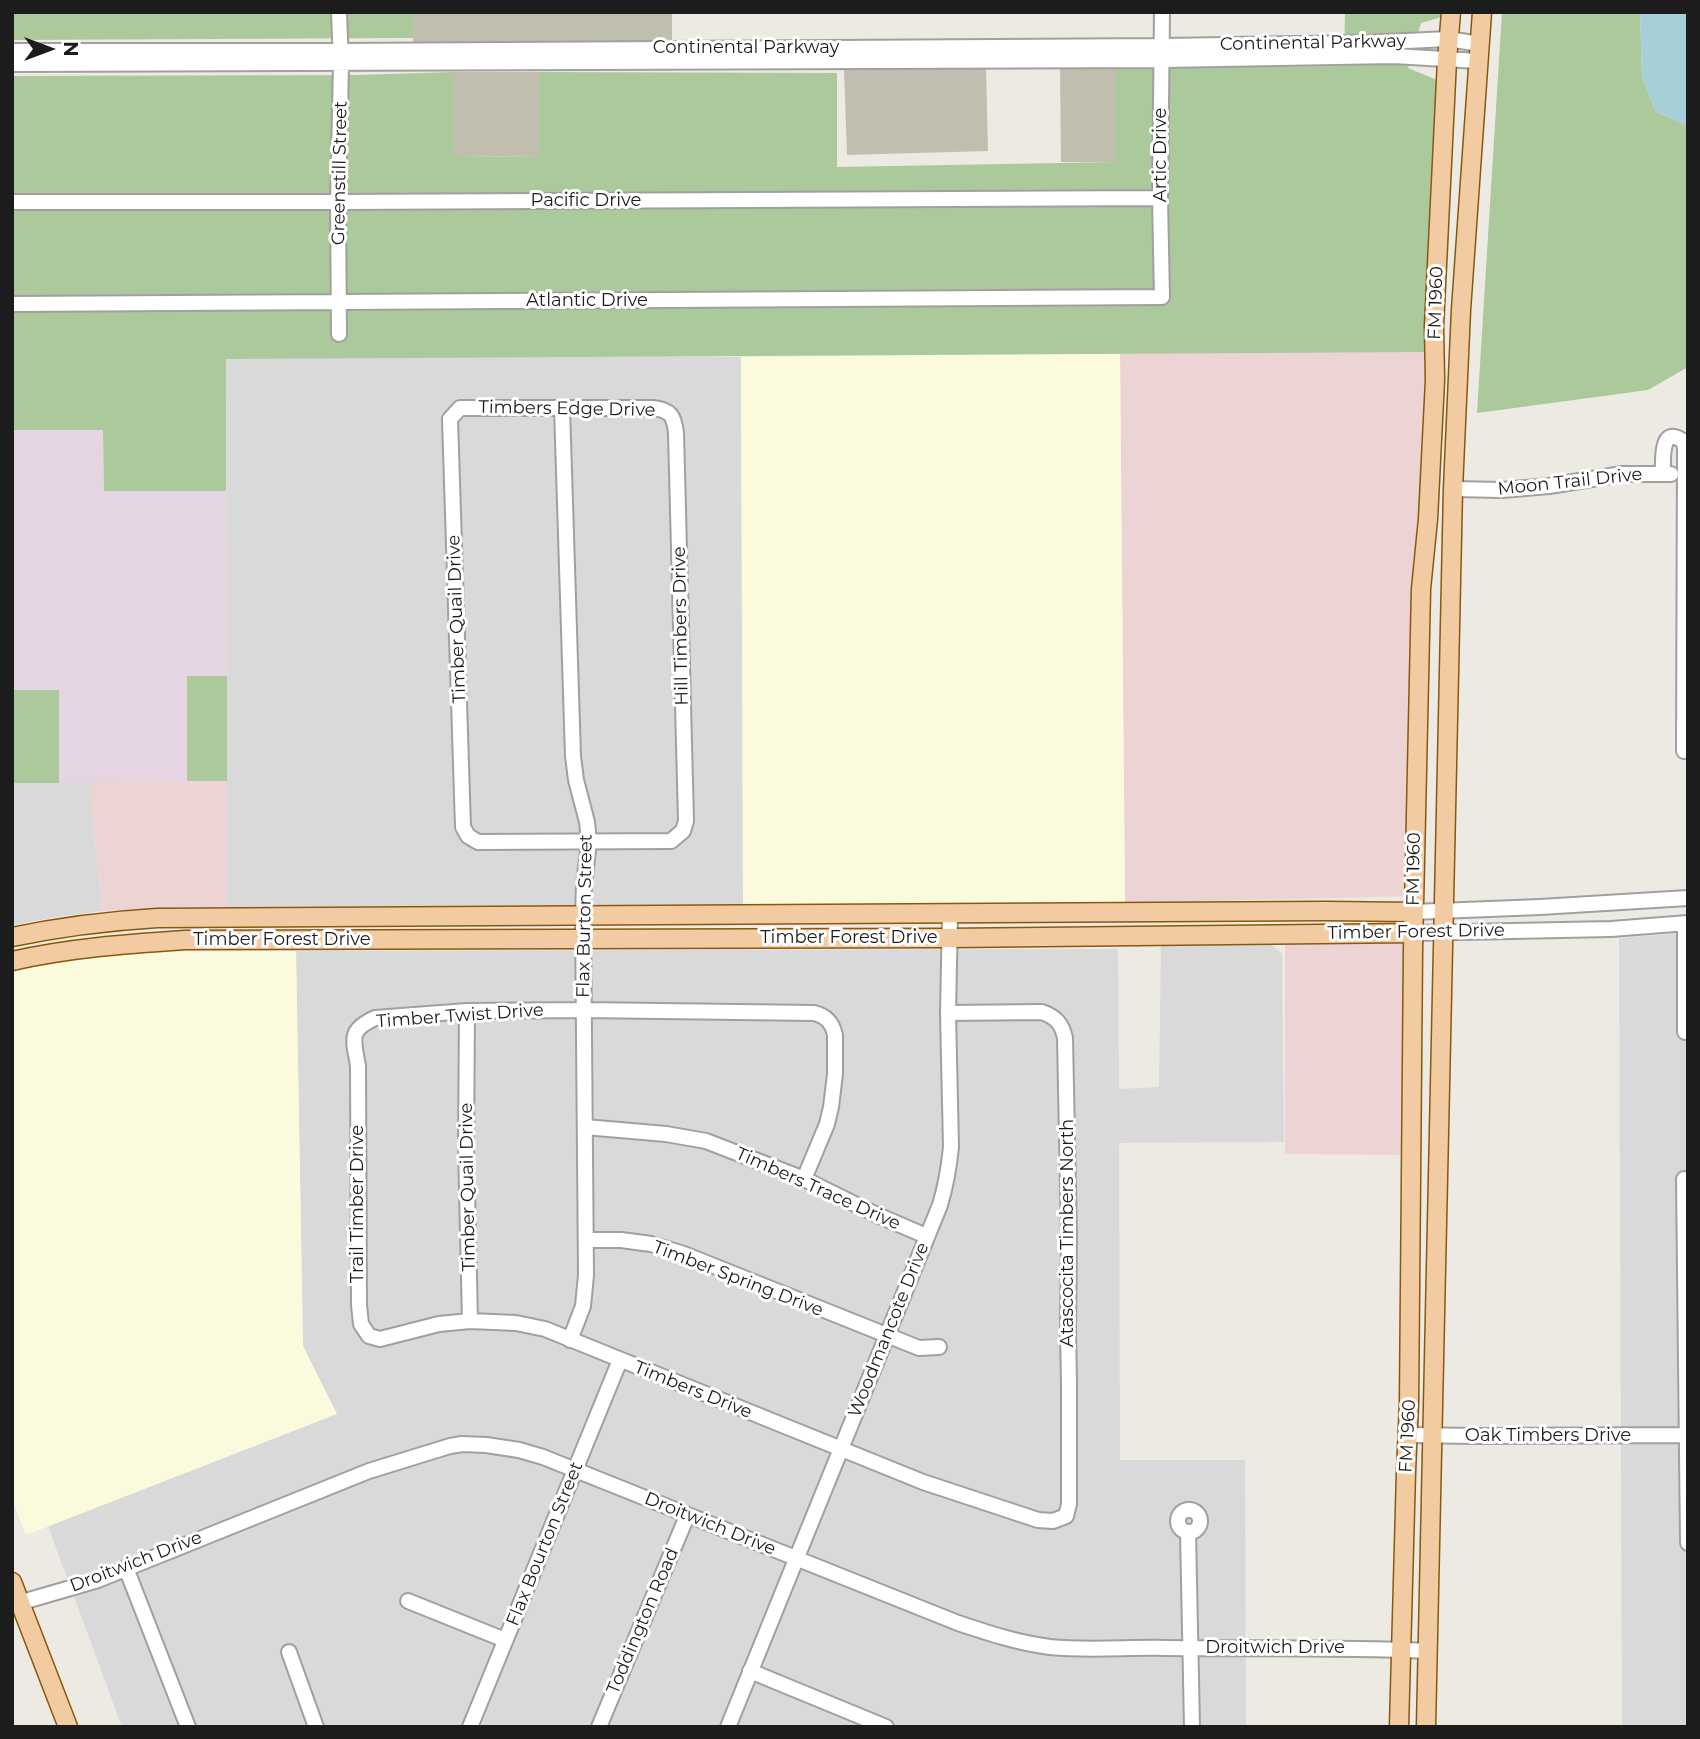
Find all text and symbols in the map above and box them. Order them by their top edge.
north arrow [14,14,84,84]
street label: Continental Parkway [1220,31,1406,55]
street label: Continental Parkway [653,37,839,59]
text: N [59,41,82,57]
street label: Greenstill Street [328,101,352,245]
street label: Artic Drive [1150,108,1172,202]
street label: Pacific Drive [531,190,641,212]
street label: FM 1960 [1424,266,1448,340]
street label: Atlantic Drive [526,290,648,312]
street label: Timbers Edge Drive [478,397,656,421]
street label: Moon Trail Drive [1497,464,1643,500]
street label: Timber Quail Drive [443,534,471,704]
street label: Hill Timbers Drive [669,546,693,706]
street label: FM 1960 [1403,832,1425,906]
street label: Flax Burton Street [573,834,597,998]
street label: Timber Forest Drive [1327,920,1505,944]
street label: Timber Forest Drive [760,927,938,949]
street label: Timber Forest Drive [193,929,371,951]
street label: Timber Twist Drive [376,999,544,1033]
street label: Timber Quail Drive [456,1103,480,1271]
street label: Atascocita Timbers North [1057,1119,1079,1347]
street label: Trail Timber Drive [347,1125,369,1283]
street label: Timbers Trace Drive [732,1143,904,1235]
street label: Timber Spring Drive [650,1237,826,1321]
street label: Woodmancote Drive [844,1239,934,1421]
street label: Timbers Drive [631,1357,755,1423]
street label: FM 1960 [1395,1399,1421,1473]
street label: Oak Timbers Drive [1465,1425,1631,1447]
street label: Flax Bourton Street [502,1459,588,1629]
street label: Droitwich Drive [641,1488,779,1560]
street label: Droitwich Drive [67,1527,205,1597]
street label: Toddington Road [602,1545,684,1697]
street label: Droitwich Drive [1205,1637,1345,1659]

